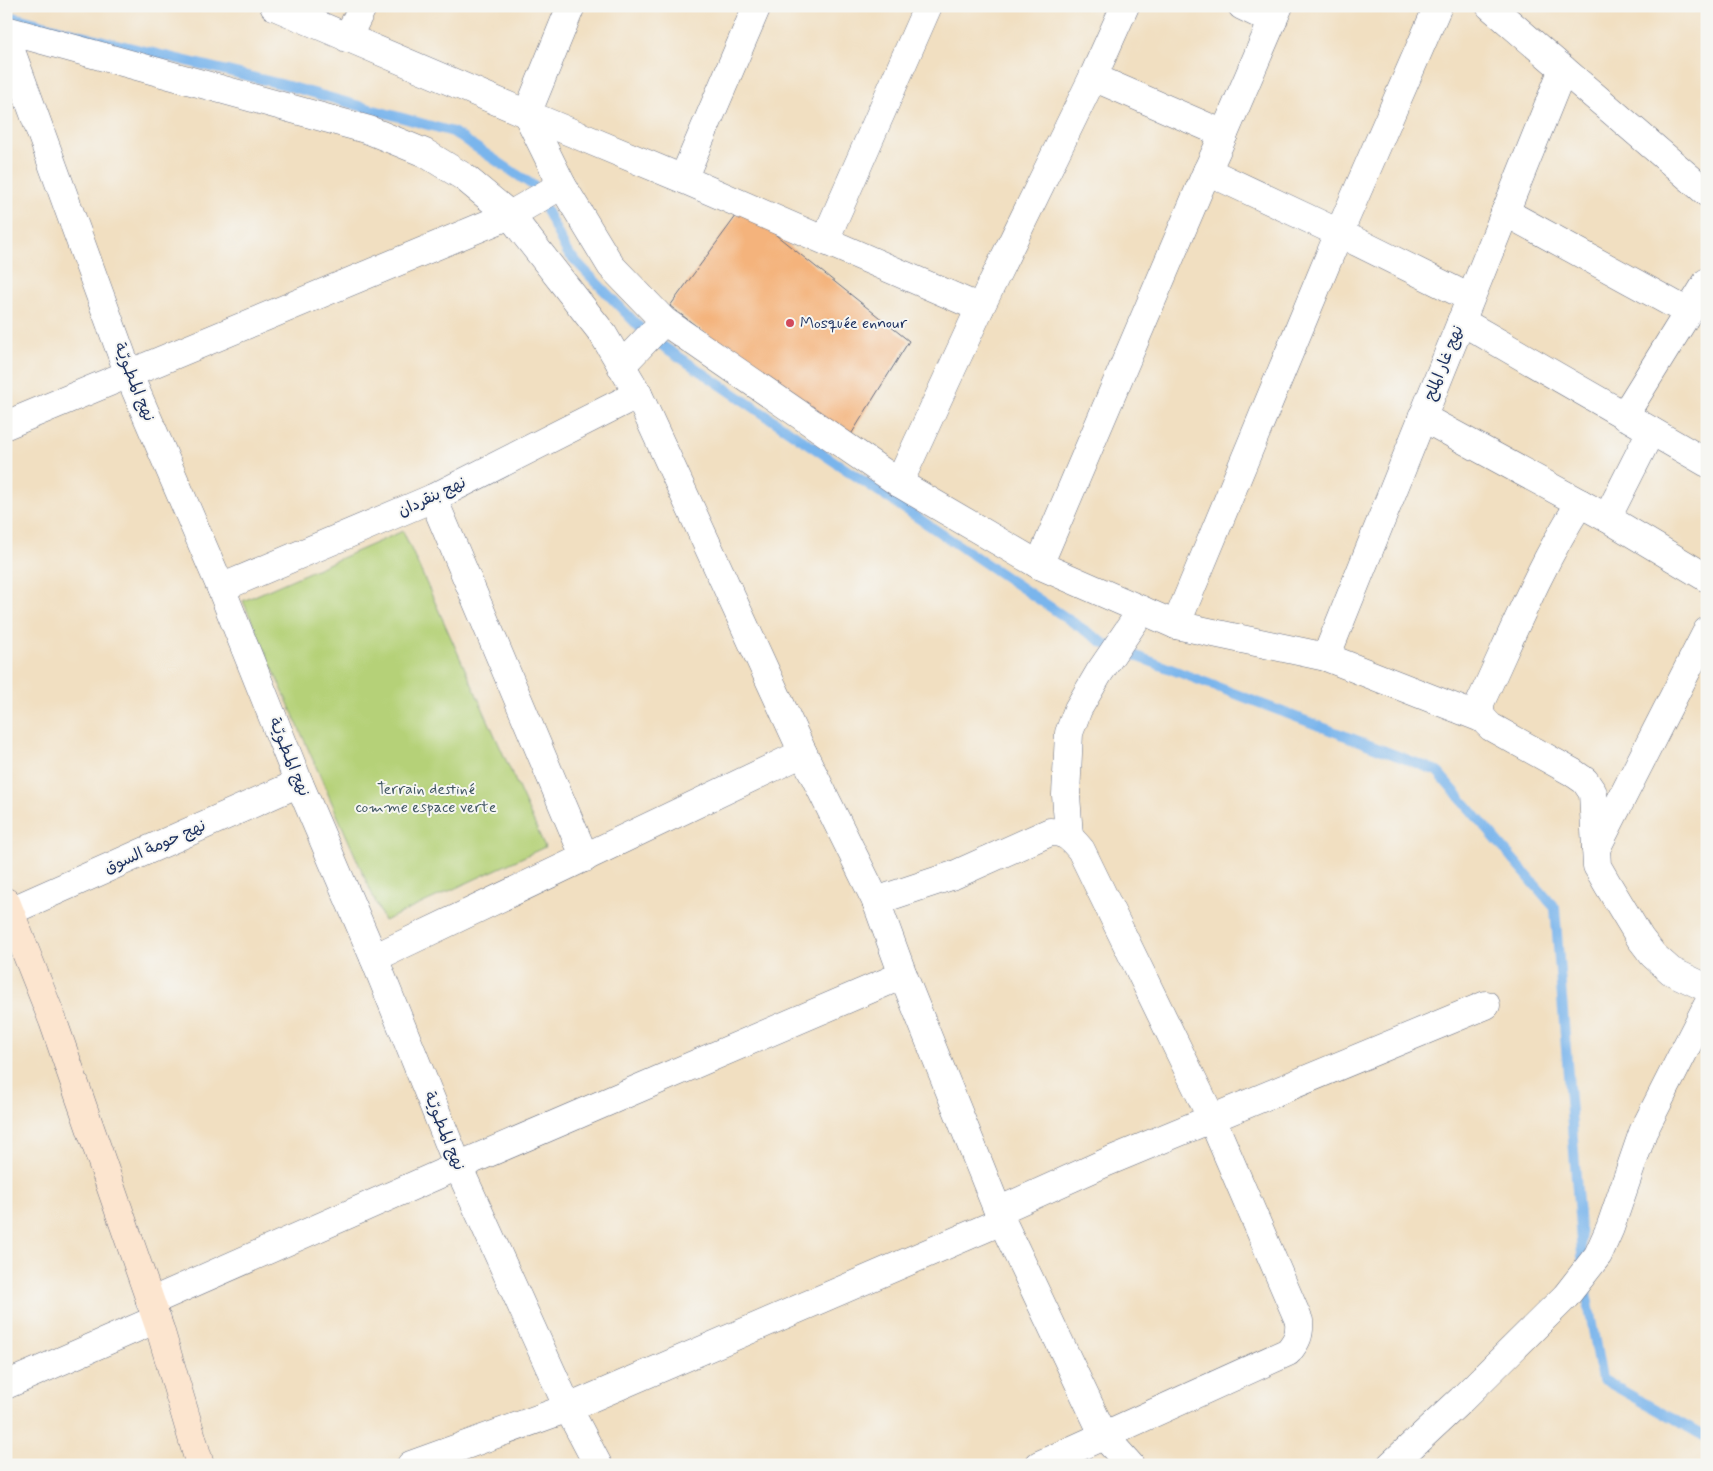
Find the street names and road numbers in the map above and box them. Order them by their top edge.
street label: نهج غار الملح [1419,322,1469,404]
street label: نهج المـطـويّـة [109,339,159,425]
street label: نهج بنقردان [395,472,469,522]
street label: نهج المـطـويّـة [264,714,314,800]
street label: نهج حومة السوق [101,815,209,879]
street label: نهج المـطـويّـة [419,1088,469,1174]

